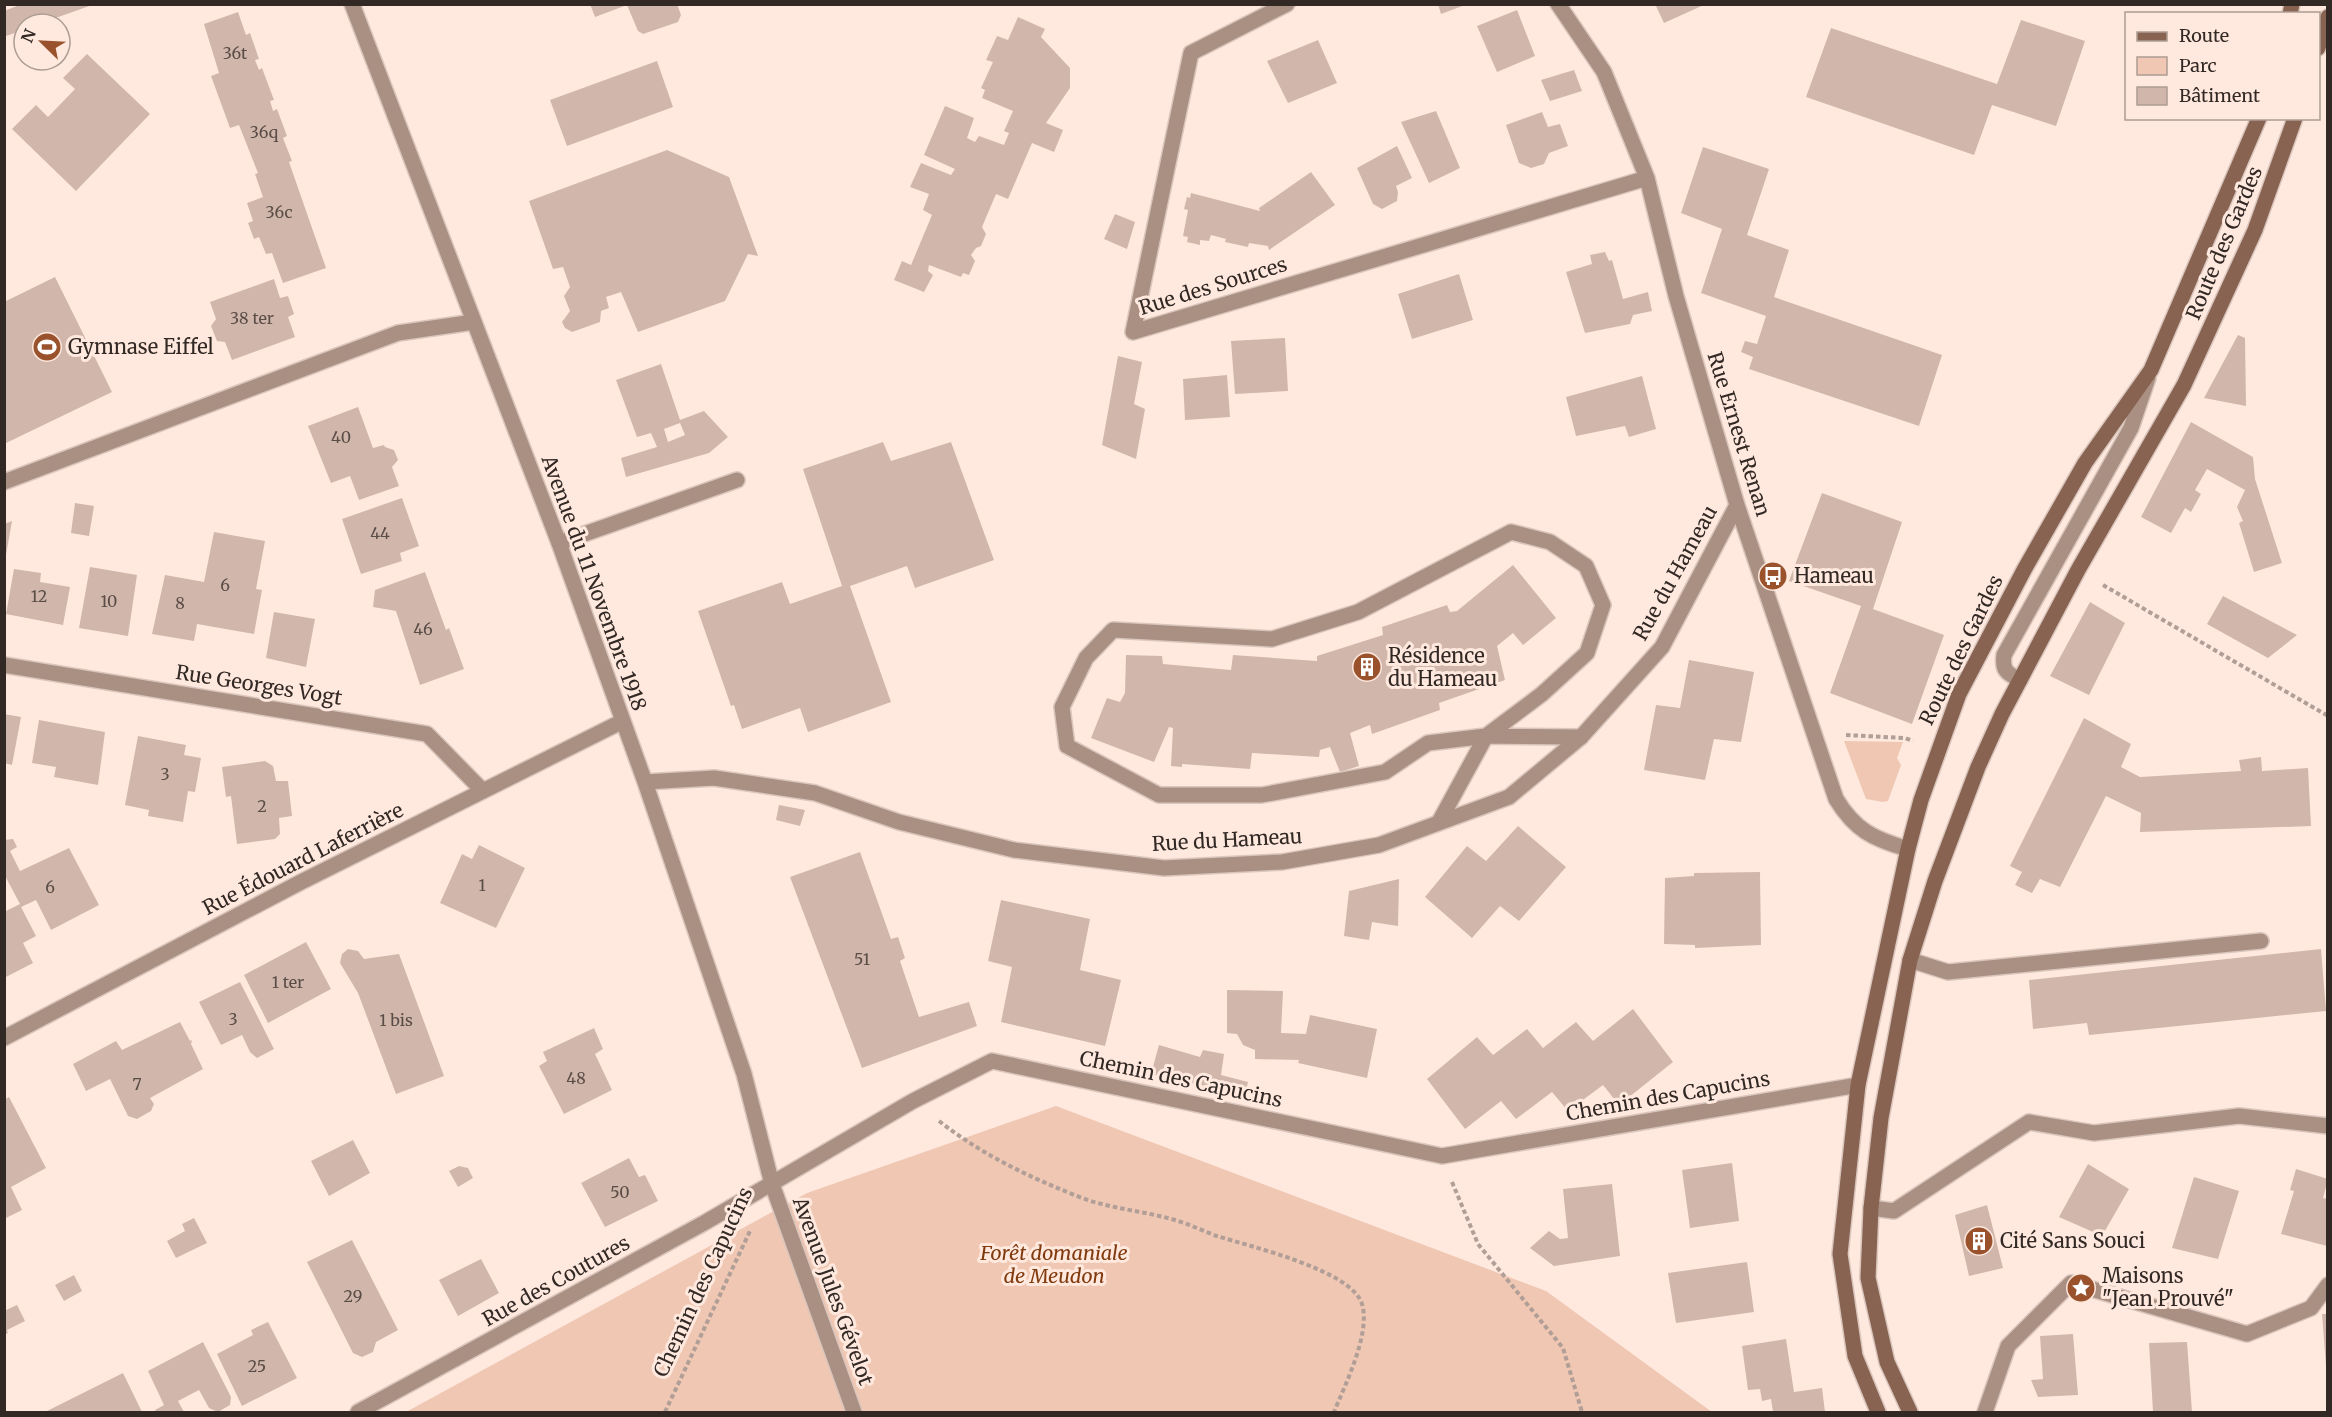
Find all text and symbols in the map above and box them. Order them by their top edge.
north arrow [12,12,72,72]
legend [2125,12,2320,120]
text: Route [2179,24,2229,47]
text: N [17,26,40,46]
house number: 36t [223,43,248,63]
text: Parc [2179,54,2217,77]
text: Bâtiment [2179,84,2260,107]
house number: 36q [250,122,279,142]
street label: Route des Gardes [2180,162,2267,323]
house number: 36c [265,202,293,222]
street label: Rue des Sources [1136,251,1290,320]
house number: 38 ter [230,308,274,328]
sports icon: Gymnase Eiffel [31,331,63,363]
place label: Gymnase Eiffel [68,334,214,359]
street label: Rue Ernest Renan [1703,349,1776,519]
house number: 40 [331,427,351,447]
street label: Avenue du 11 Novembre 1918 [536,451,652,714]
street label: Rue du Hameau [1627,501,1722,645]
house number: 44 [370,523,390,543]
bus stop icon: Hameau [1757,560,1789,592]
place label: Hameau [1794,563,1874,588]
street label: Route des Gardes [1913,571,2008,729]
house number: 6 [220,575,230,595]
house number: 12 [31,586,47,606]
house number: 10 [101,591,117,611]
house number: 8 [175,593,185,613]
house number: 46 [413,619,433,639]
place label: Résidence du Hameau [1388,643,1497,691]
building icon: Résidence du Hameau [1351,651,1383,683]
street label: Rue Georges Vogt [174,659,344,710]
house number: 3 [160,764,170,784]
street label: Rue Édouard Laferrière [197,795,407,920]
house number: 2 [257,796,267,816]
street label: Rue du Hameau [1151,823,1303,856]
house number: 1 [478,875,486,895]
house number: 6 [45,877,55,897]
house number: 51 [854,949,870,969]
house number: 1 ter [272,972,304,992]
house number: 3 [228,1009,238,1029]
house number: 1 bis [379,1010,413,1030]
street label: Chemin des Capucins [1078,1045,1285,1112]
street label: Chemin des Capucins [1564,1065,1772,1126]
house number: 48 [566,1068,586,1088]
house number: 7 [132,1074,142,1094]
house number: 50 [610,1182,630,1202]
street label: Chemin des Capucins [648,1183,757,1381]
street label: Avenue Jules Gévelot [787,1192,879,1388]
building icon: Cité Sans Souci [1963,1225,1995,1257]
place label: Cité Sans Souci [2000,1228,2145,1253]
street label: Rue des Coutures [478,1230,634,1331]
park label: Forêt domaniale de Meudon [979,1240,1128,1288]
place label: Maisons "Jean Prouvé" [2102,1263,2234,1311]
place icon: Maisons "Jean Prouvé" [2065,1272,2097,1304]
house number: 29 [344,1286,362,1306]
house number: 25 [248,1356,266,1376]

